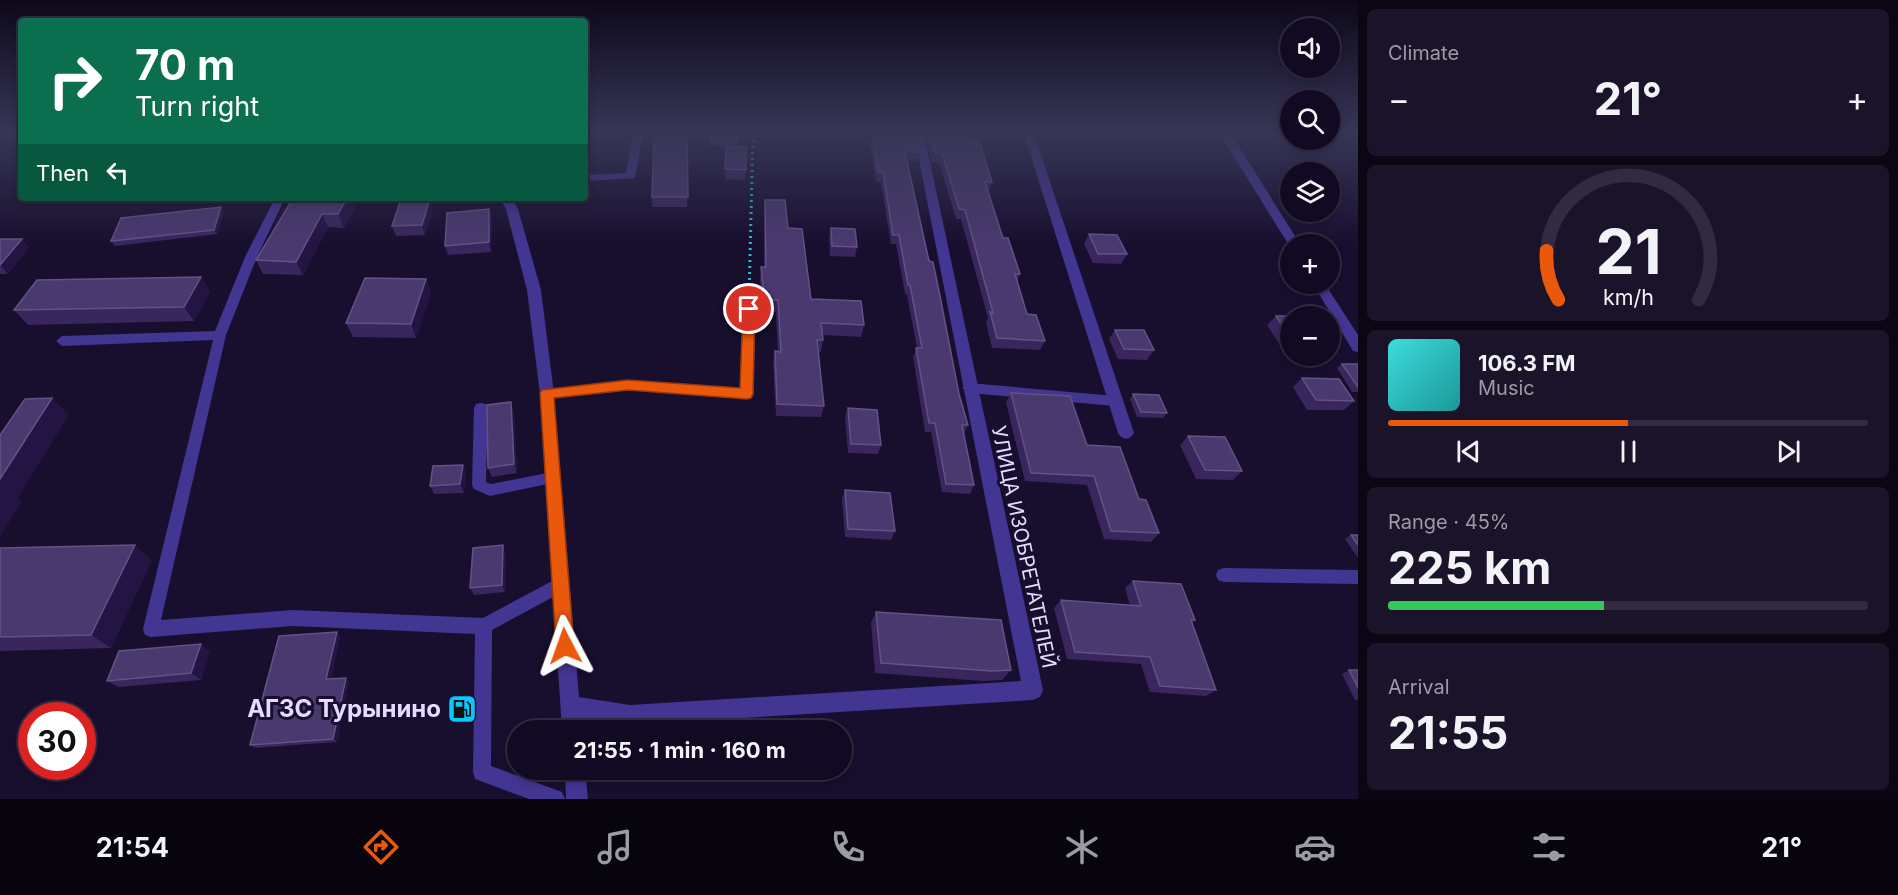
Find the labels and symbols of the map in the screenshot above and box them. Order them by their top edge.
pin [723,283,774,334]
street label: УЛИЦА ИЗОБРЕТАТЕЛЕЙ [987,423,1062,670]
position arrow [533,614,597,678]
fuel station icon: АГЗС Турынино [446,693,478,725]
place label: АГЗС Турынино [247,694,441,723]
speed limit sign: 30 [18,702,96,780]

